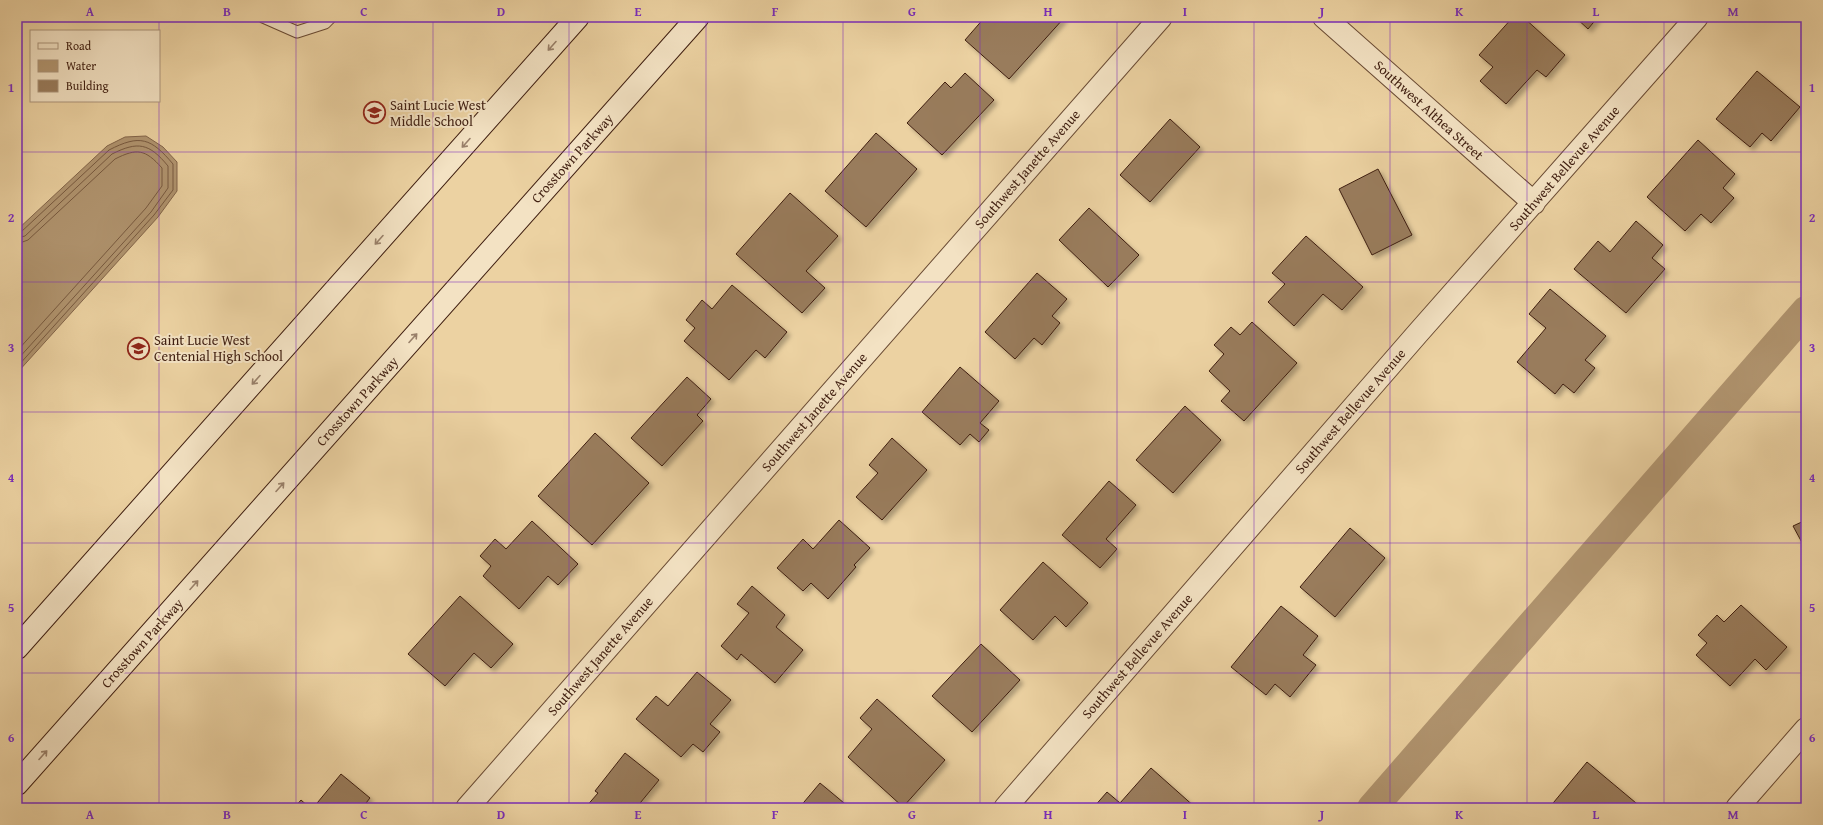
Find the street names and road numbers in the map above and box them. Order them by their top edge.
street label: Southwest Althea Street [1370,55,1488,165]
street label: Southwest Bellevue Avenue [1504,101,1624,235]
street label: Southwest Janette Avenue [970,105,1085,233]
street label: Crosstown Parkway [526,109,618,207]
street label: Southwest Bellevue Avenue [1290,344,1410,478]
street label: Southwest Janette Avenue [757,348,872,476]
street label: Crosstown Parkway [311,352,403,450]
street label: Southwest Bellevue Avenue [1077,589,1197,723]
street label: Southwest Janette Avenue [543,592,658,720]
street label: Crosstown Parkway [96,594,188,692]

